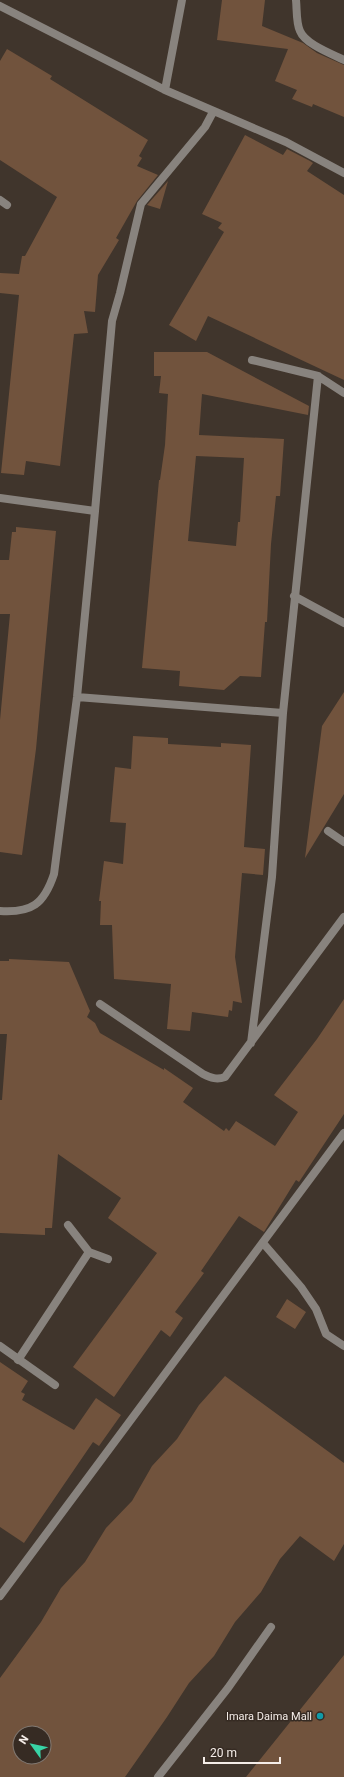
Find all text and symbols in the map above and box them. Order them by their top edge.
place label: Imara Daima Mall [226,1710,312,1723]
marker: Imara Daima Mall [315,1711,325,1721]
north arrow [12,1725,52,1765]
text: N [16,1733,32,1747]
scale bar [204,1739,280,1765]
text: 20 m [210,1746,237,1760]

